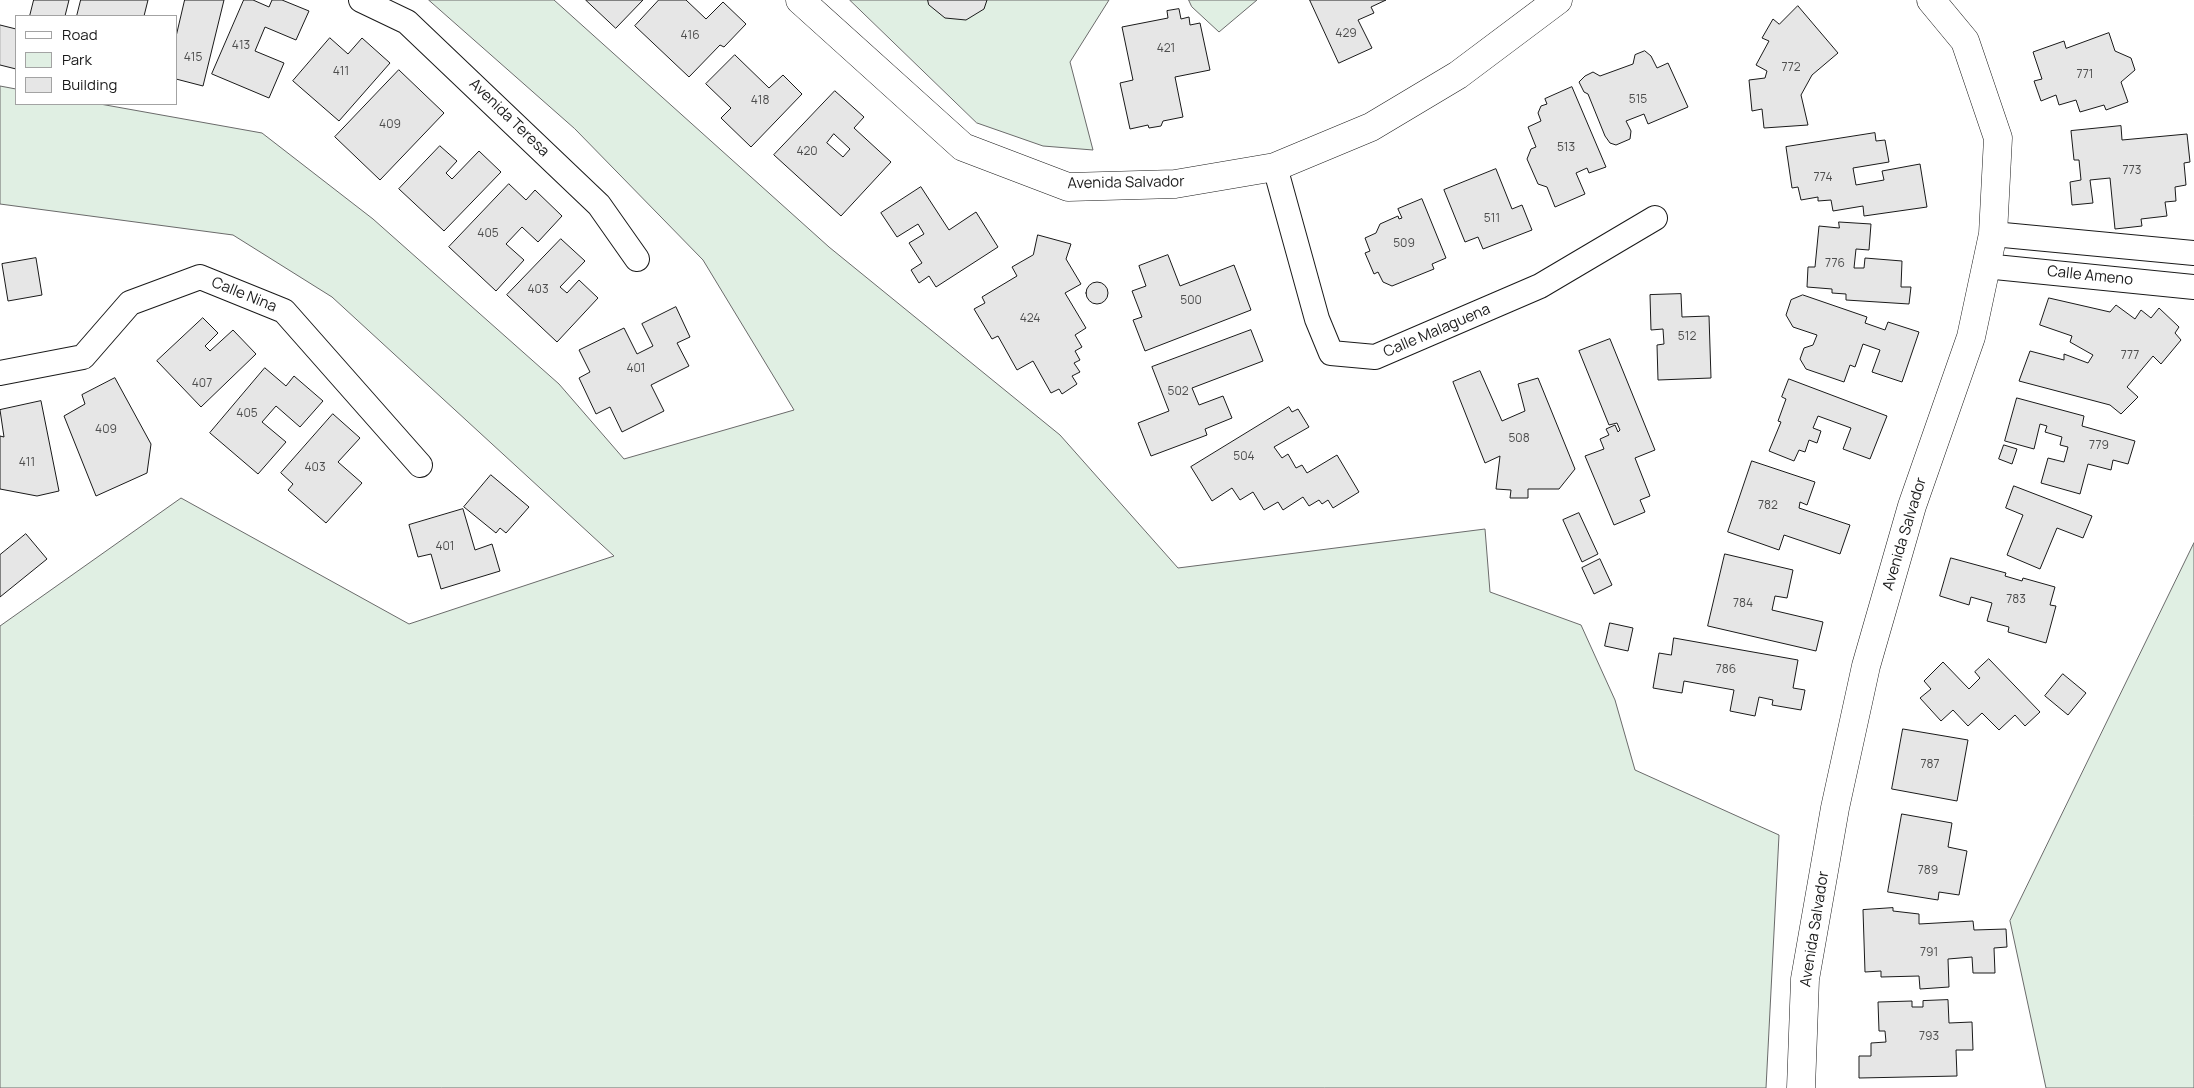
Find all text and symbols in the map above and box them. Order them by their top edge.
legend [15,15,178,105]
text: Road [62,24,98,45]
house number: 429 [1335,27,1357,41]
house number: 416 [680,29,700,43]
house number: 413 [232,39,250,53]
house number: 421 [1157,42,1175,56]
text: Park [62,49,92,70]
house number: 415 [184,51,202,65]
house number: 772 [1781,61,1801,75]
house number: 411 [333,65,349,79]
house number: 771 [2076,68,2094,82]
text: Building [62,74,117,95]
street label: Avenida Teresa [465,75,553,161]
house number: 515 [1629,93,1647,107]
house number: 418 [751,94,769,108]
house number: 409 [379,118,401,132]
house number: 513 [1557,141,1575,155]
house number: 420 [796,145,818,159]
house number: 773 [2122,164,2142,178]
house number: 774 [1814,171,1832,185]
street label: Avenida Salvador [1067,173,1185,193]
house number: 511 [1484,212,1500,226]
house number: 405 [477,227,499,241]
house number: 509 [1393,237,1415,251]
house number: 776 [1825,257,1845,271]
street label: Calle Ameno [2046,263,2134,289]
street label: Calle Nina [209,274,279,316]
house number: 403 [527,283,549,297]
house number: 500 [1180,294,1202,308]
street label: Calle Malaguena [1381,300,1493,362]
house number: 424 [1020,312,1040,326]
house number: 512 [1678,330,1696,344]
house number: 777 [2121,349,2139,363]
house number: 401 [626,362,646,376]
house number: 407 [192,377,212,391]
house number: 502 [1167,385,1189,399]
house number: 405 [236,407,258,421]
house number: 409 [95,423,117,437]
house number: 508 [1508,432,1530,446]
house number: 779 [2089,439,2109,453]
house number: 504 [1233,450,1255,464]
house number: 411 [19,456,35,470]
house number: 403 [304,461,326,475]
street label: Avenida Salvador [1879,475,1931,593]
house number: 782 [1758,499,1778,513]
house number: 401 [435,540,455,554]
house number: 783 [2006,593,2026,607]
house number: 784 [1733,597,1753,611]
house number: 786 [1716,663,1736,677]
house number: 787 [1920,758,1940,772]
house number: 789 [1918,864,1938,878]
street label: Avenida Salvador [1797,870,1833,988]
house number: 791 [1920,946,1938,960]
house number: 793 [1919,1030,1939,1044]

